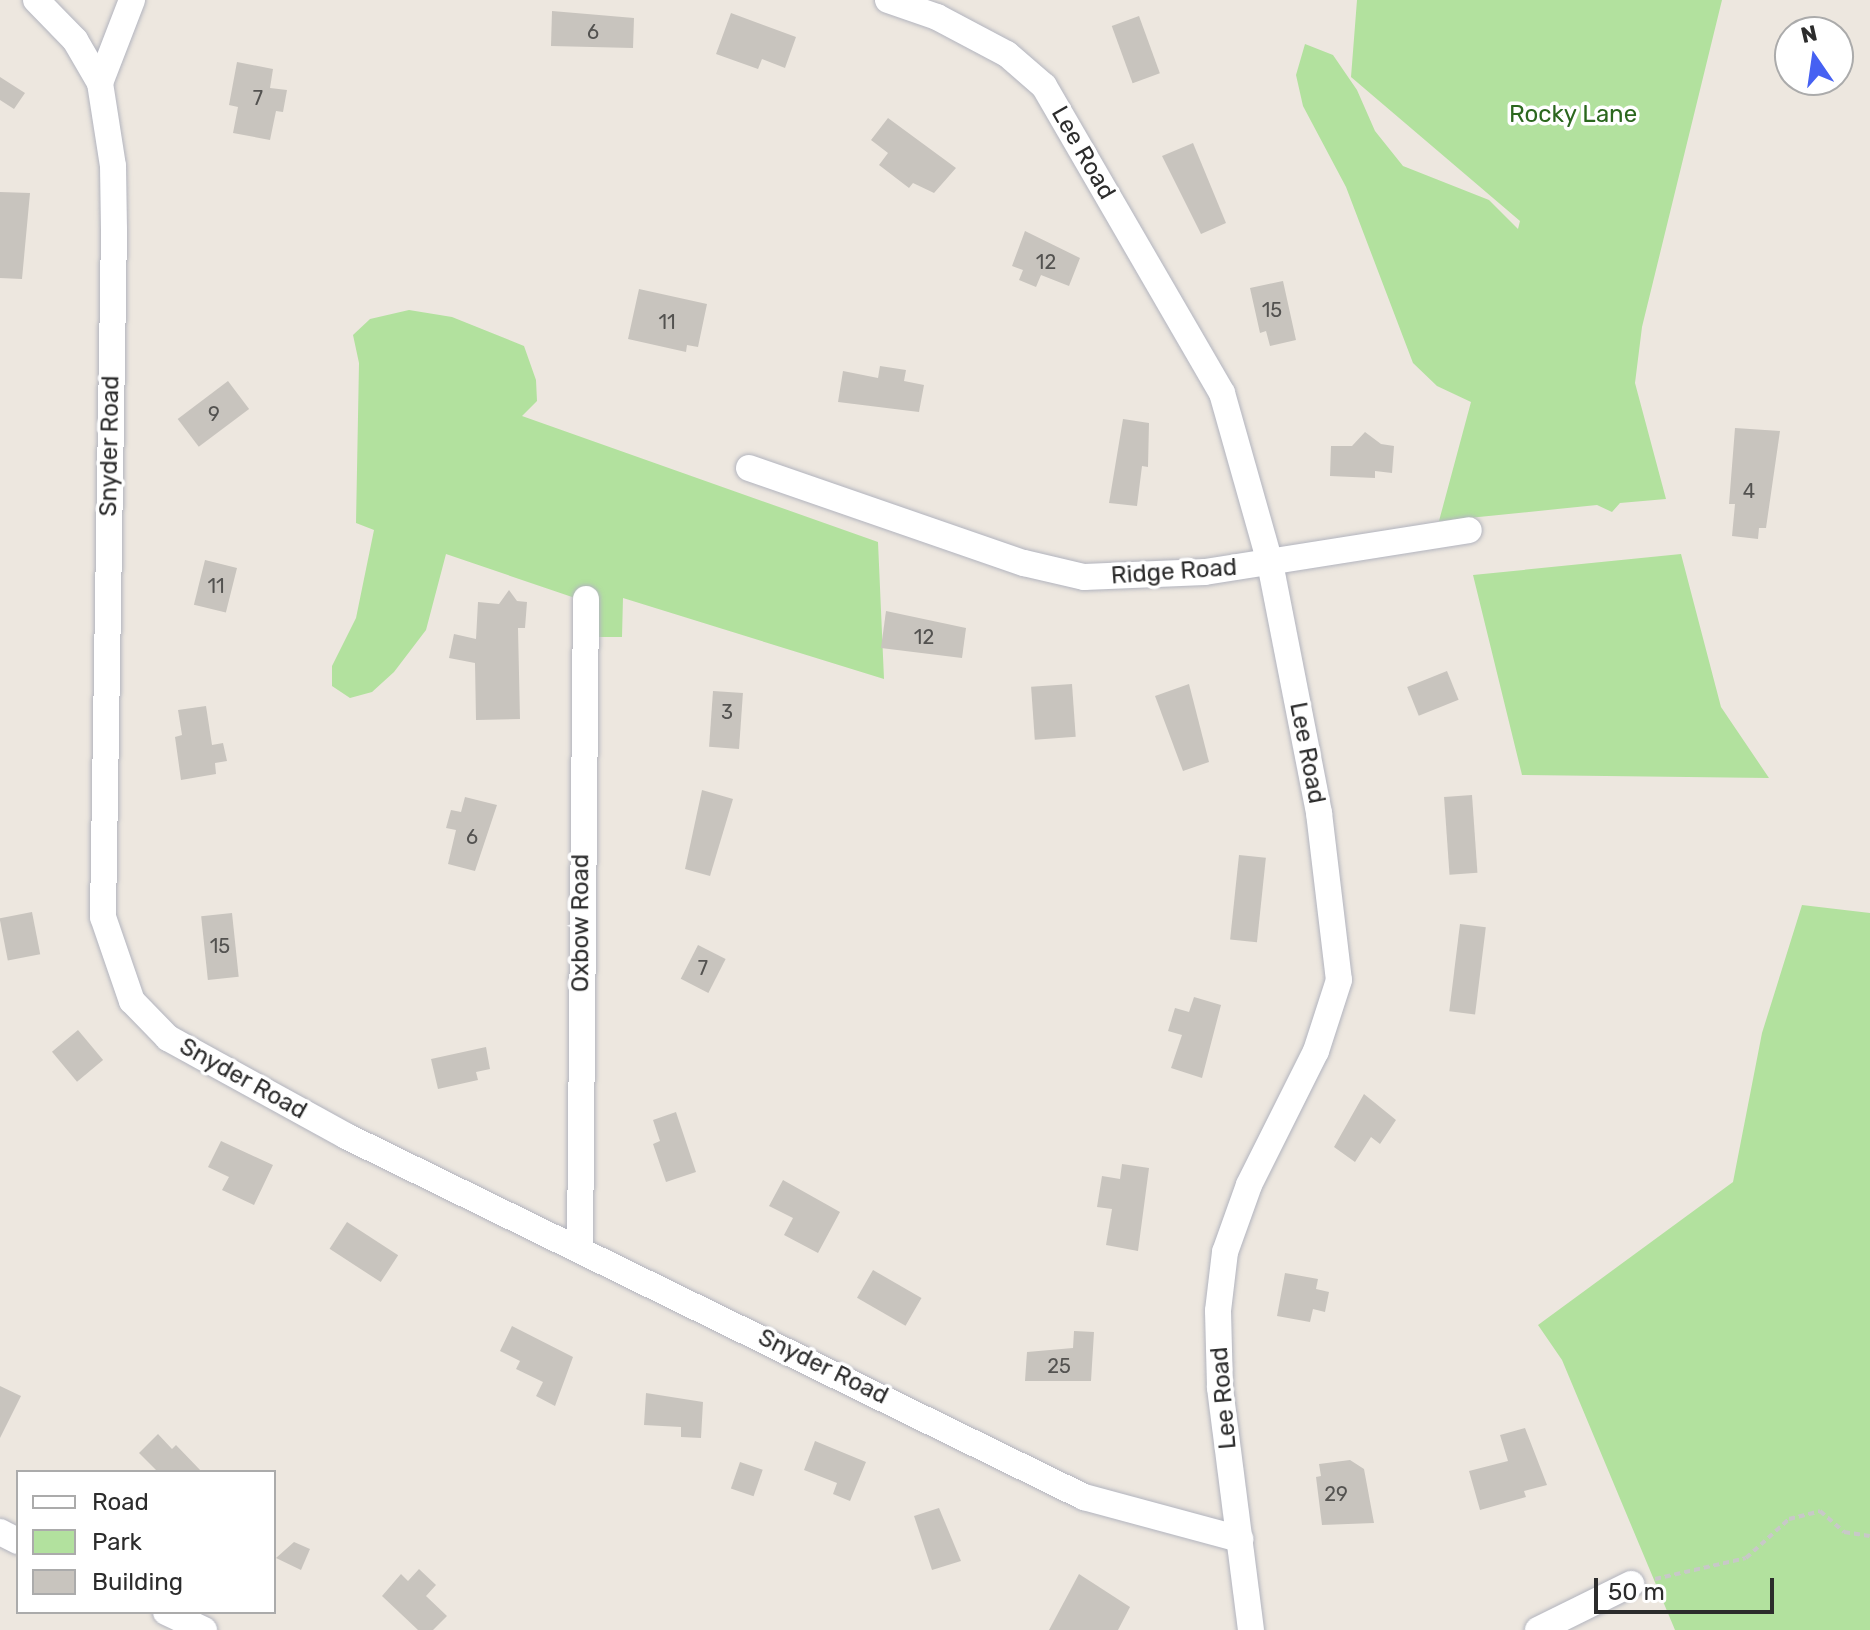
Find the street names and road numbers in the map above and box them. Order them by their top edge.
street label: Lee Road [1045,101,1121,205]
street label: Snyder Road [94,375,126,517]
street label: Ridge Road [1110,553,1238,591]
street label: Lee Road [1283,700,1331,806]
street label: Oxbow Road [567,854,595,992]
street label: Snyder Road [174,1032,312,1126]
street label: Snyder Road [753,1323,893,1411]
street label: Lee Road [1205,1345,1243,1451]

